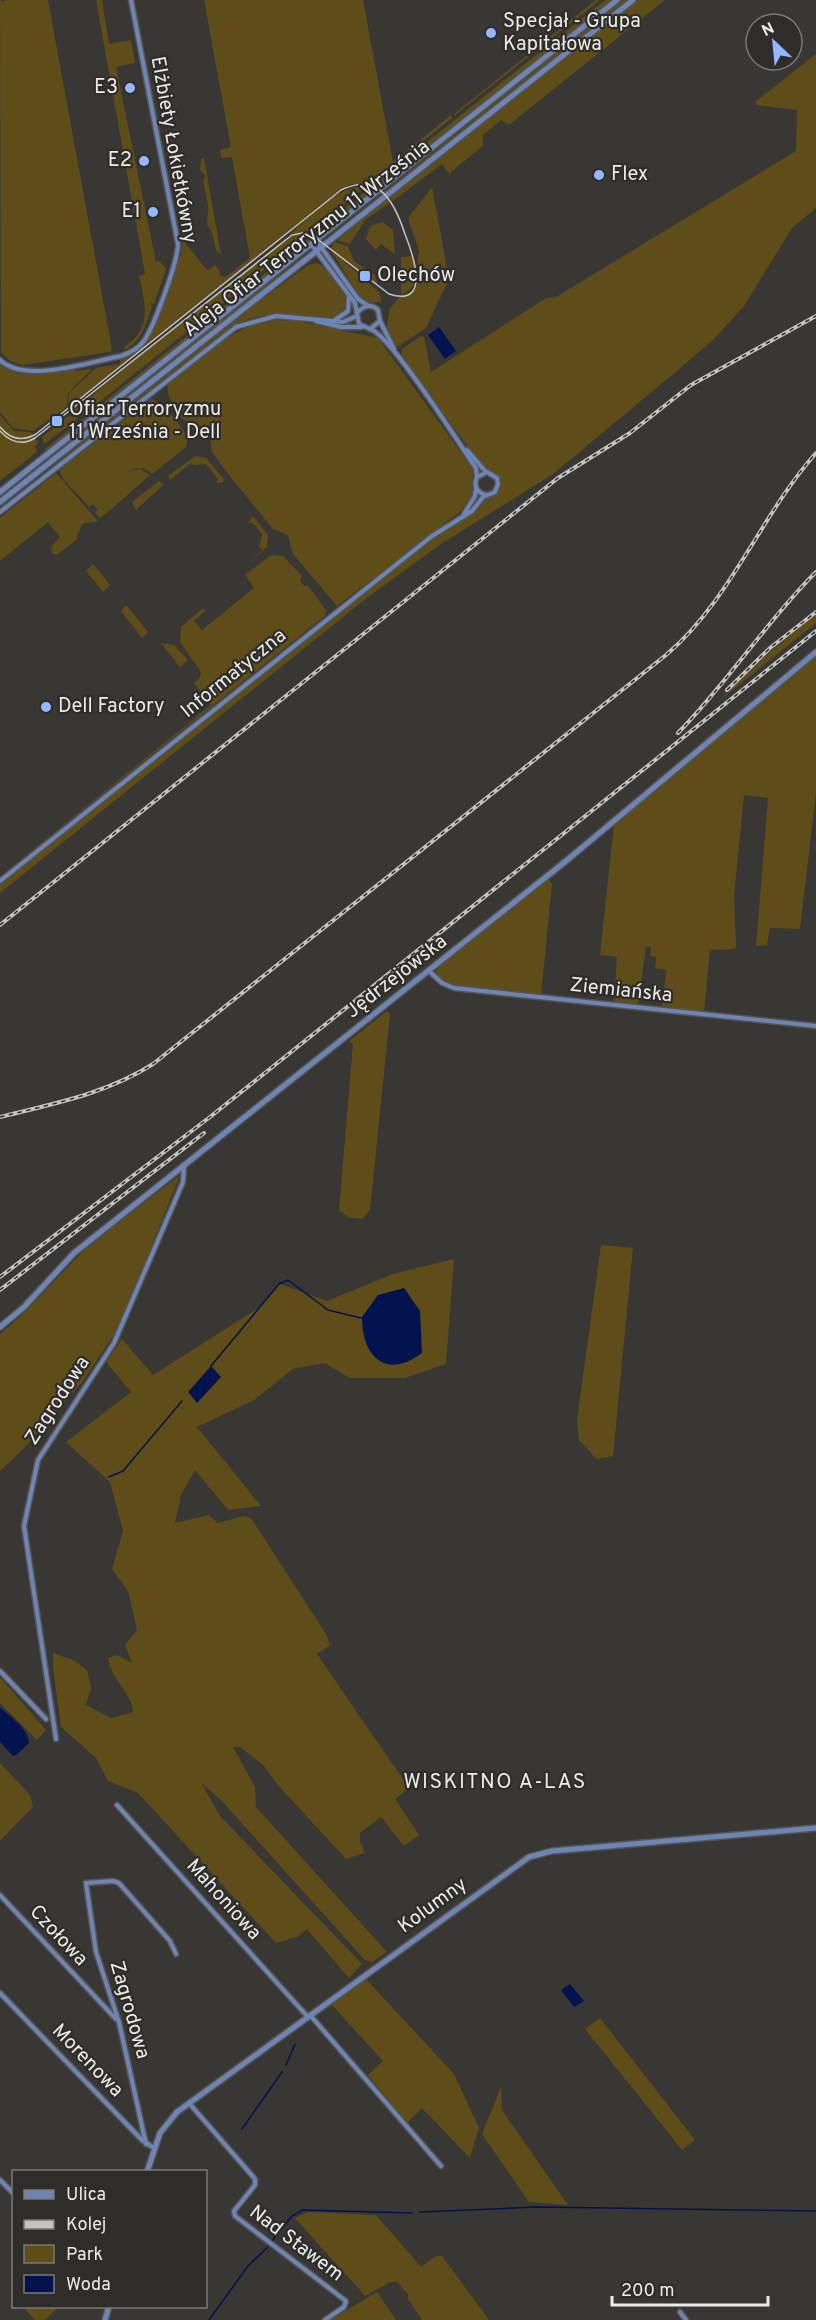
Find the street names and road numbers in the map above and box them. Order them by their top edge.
street label: Elżbiety Łokietkówny [144,54,202,246]
street label: Aleja Ofiar Terroryzmu 11 Września [178,134,436,344]
street label: Informatyczna [176,623,292,725]
street label: Jędrzejowska [341,929,453,1025]
street label: Ziemiańska [568,973,674,1009]
street label: Zagrodowa [20,1352,96,1450]
street label: Mahoniowa [180,1854,266,1946]
street label: Kolumny [393,1872,473,1940]
street label: Czołowa [23,1900,93,1972]
street label: Zagrodowa [103,1958,155,2062]
street label: Morenowa [45,2019,129,2103]
street label: Nad Stawem [244,2200,348,2288]

